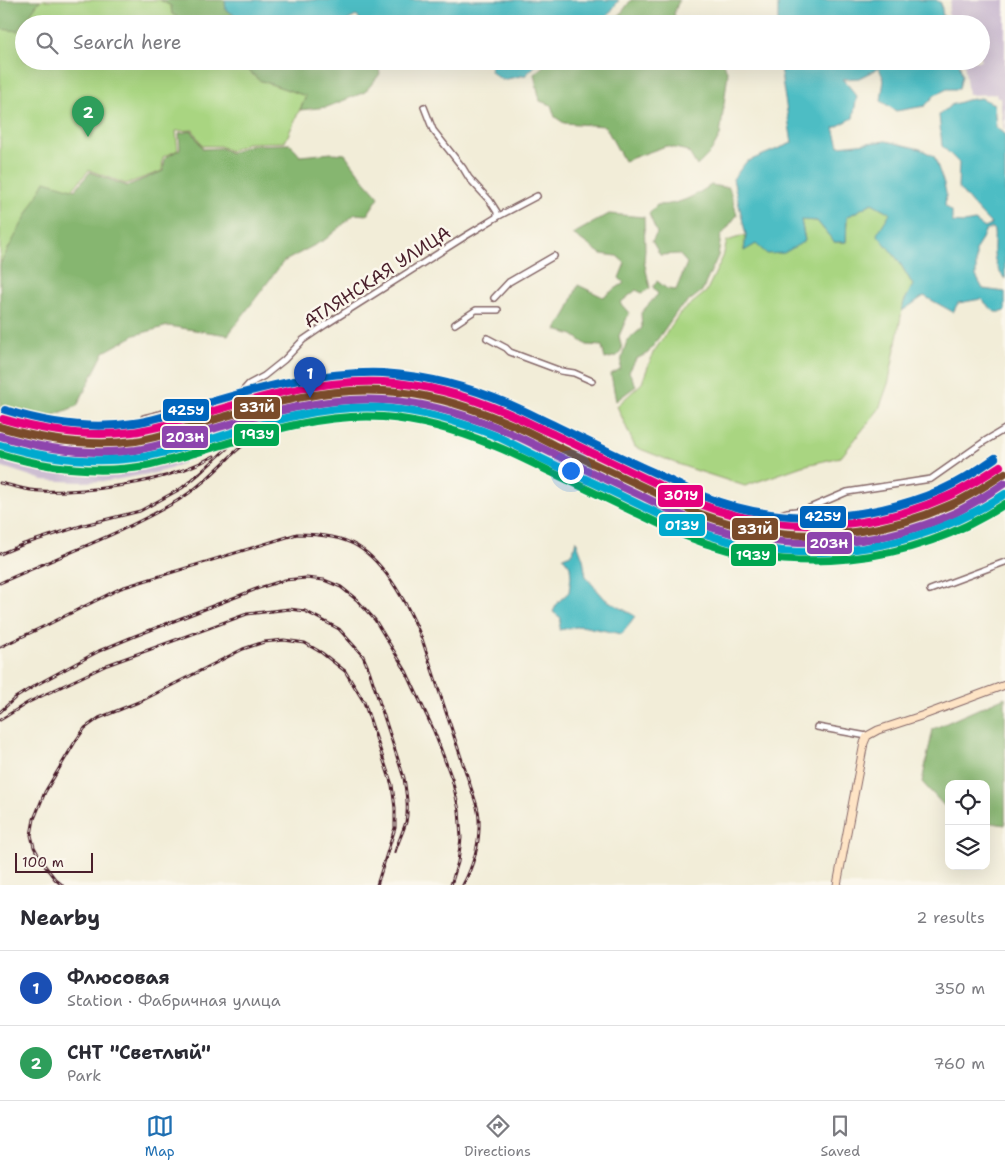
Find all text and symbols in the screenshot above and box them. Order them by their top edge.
search box [15,15,990,70]
icon: search [33,29,61,57]
text: Search here [73,30,182,55]
pin: 2 [72,96,104,137]
street label: АТЛЯНСКАЯ УЛИЦА [299,220,455,334]
pin: 1 [294,357,326,398]
line badge: 331Й [233,396,281,420]
line badge: 425У [162,398,210,422]
text: 331Й [239,398,275,416]
text: 425У [168,401,204,419]
line badge: 193У [233,423,280,447]
line badge: 203Н [161,425,209,449]
text: 193У [240,425,274,443]
text: 203Н [166,428,204,446]
your location [558,458,584,484]
line badge: 301У [657,484,704,508]
text: 301У [664,486,698,504]
line badge: 425У [799,505,847,529]
text: 425У [805,507,841,525]
line badge: 013У [658,513,706,537]
text: 013У [665,516,699,534]
line badge: 331Й [731,517,779,541]
text: 331Й [737,520,773,538]
line badge: 203Н [806,531,853,555]
text: 203Н [810,534,848,552]
line badge: 193У [730,543,777,567]
text: 193У [736,546,770,564]
map controls [945,780,990,870]
button: locate [945,780,990,825]
button: layers [945,825,990,870]
scale bar [15,850,92,873]
text: 100 m [22,853,64,871]
text: Nearby [20,904,100,932]
text: 2 results [916,907,985,928]
text: Флюсовая [67,965,170,990]
text: 1 [32,978,40,999]
text: 350 m [934,978,985,999]
text: Station · Фабричная улица [67,990,281,1011]
text: СНТ "Светлый" [67,1040,211,1065]
text: 2 [30,1053,42,1074]
text: 760 m [933,1053,985,1074]
text: Park [67,1065,101,1086]
tab: Map [145,1112,175,1160]
tab: Directions [464,1112,531,1160]
tab: Saved [821,1112,860,1160]

